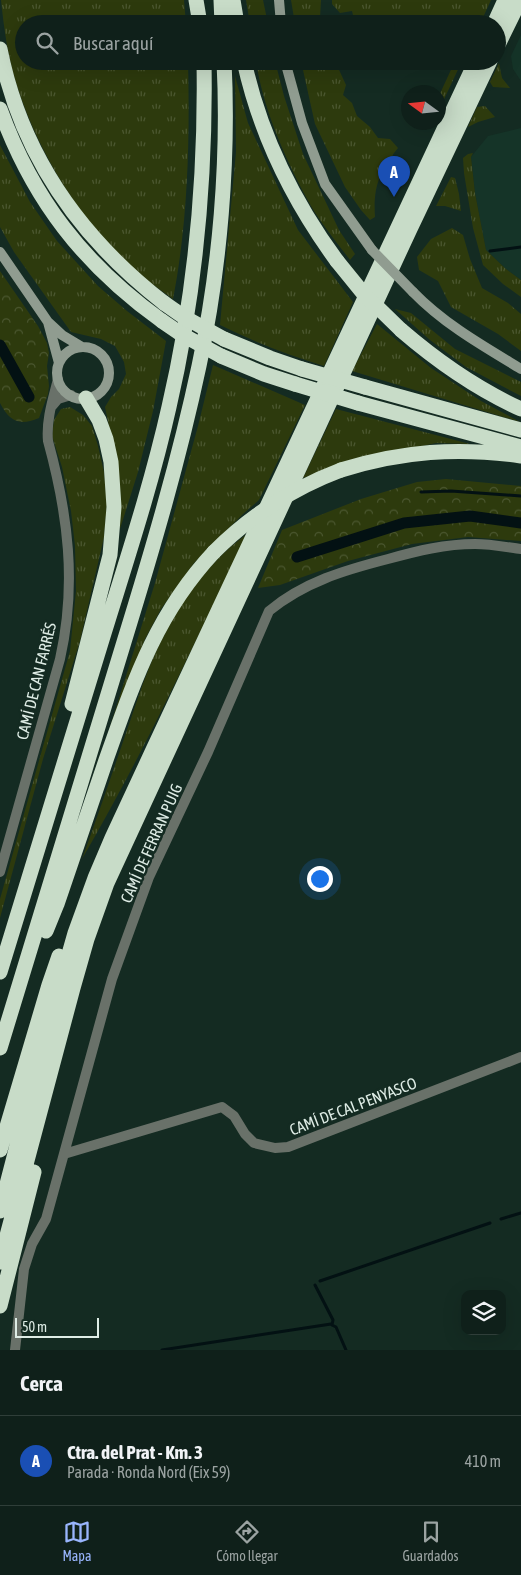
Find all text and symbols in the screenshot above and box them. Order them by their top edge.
search box [15,15,506,70]
icon: search [33,29,61,57]
text: Buscar aquí [73,32,153,54]
north arrow [401,85,446,130]
pin: A [378,156,410,197]
street label: CAMÍ DE CAN FARRÉS [13,620,59,741]
street label: CAMÍ DE FERRAN PUIG [117,781,185,905]
your location [307,866,333,892]
street label: CAMÍ DE CAL PENYASCO [287,1073,419,1139]
map controls [461,1290,506,1335]
button: layers [461,1290,506,1335]
scale bar [15,1315,99,1338]
text: 50 m [22,1319,47,1335]
text: Cerca [20,1371,63,1395]
text: Ctra. del Prat - Km. 3 [67,1441,203,1463]
text: A [32,1452,40,1470]
text: 410 m [465,1452,501,1470]
text: Parada · Ronda Nord (Eix 59) [67,1463,230,1481]
tab: Mapa [62,1518,91,1564]
tab: Cómo llegar [216,1518,278,1564]
tab: Guardados [402,1518,459,1564]

